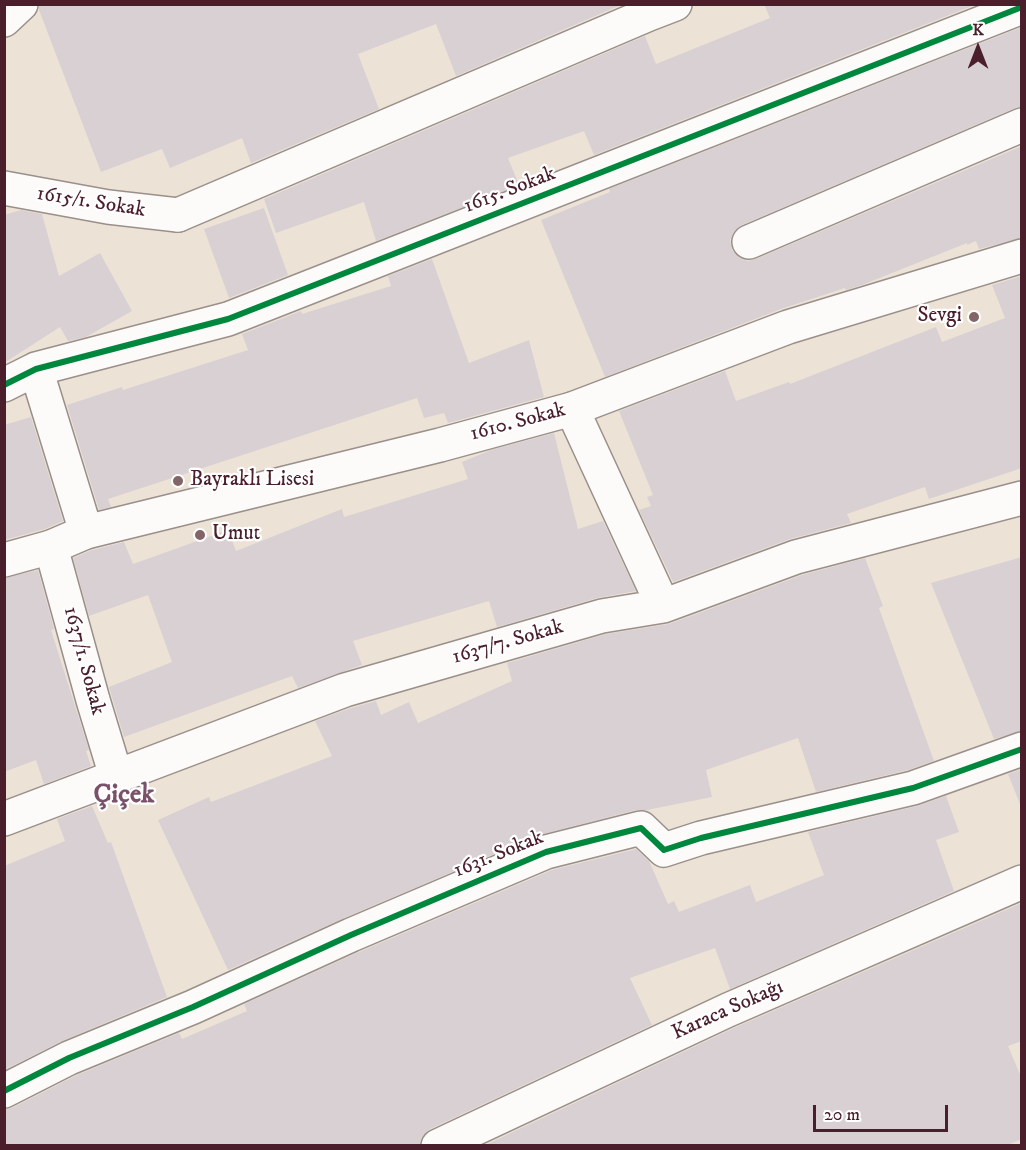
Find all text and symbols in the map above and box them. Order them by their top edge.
north arrow [948,18,1008,78]
text: K [972,20,984,40]
street label: 1615. Sokak [461,162,559,220]
street label: 1615/1. Sokak [35,182,147,224]
place label: Sevgi [917,304,962,330]
marker: Sevgi [967,310,981,324]
street label: 1610. Sokak [468,398,568,448]
place label: Bayraklı Lisesi [190,468,314,494]
marker: Bayraklı Lisesi [171,474,185,488]
place label: Umut [212,522,260,548]
marker: Umut [193,528,207,542]
street label: 1637/1. Sokak [56,604,110,718]
street label: 1637/7. Sokak [450,615,566,671]
district label: Çiçek [94,780,154,812]
street label: 1631. Sokak [450,826,548,884]
street label: Karaca Sokağı [669,975,787,1047]
scale bar [816,1093,951,1131]
text: 20 m [824,1104,860,1126]

